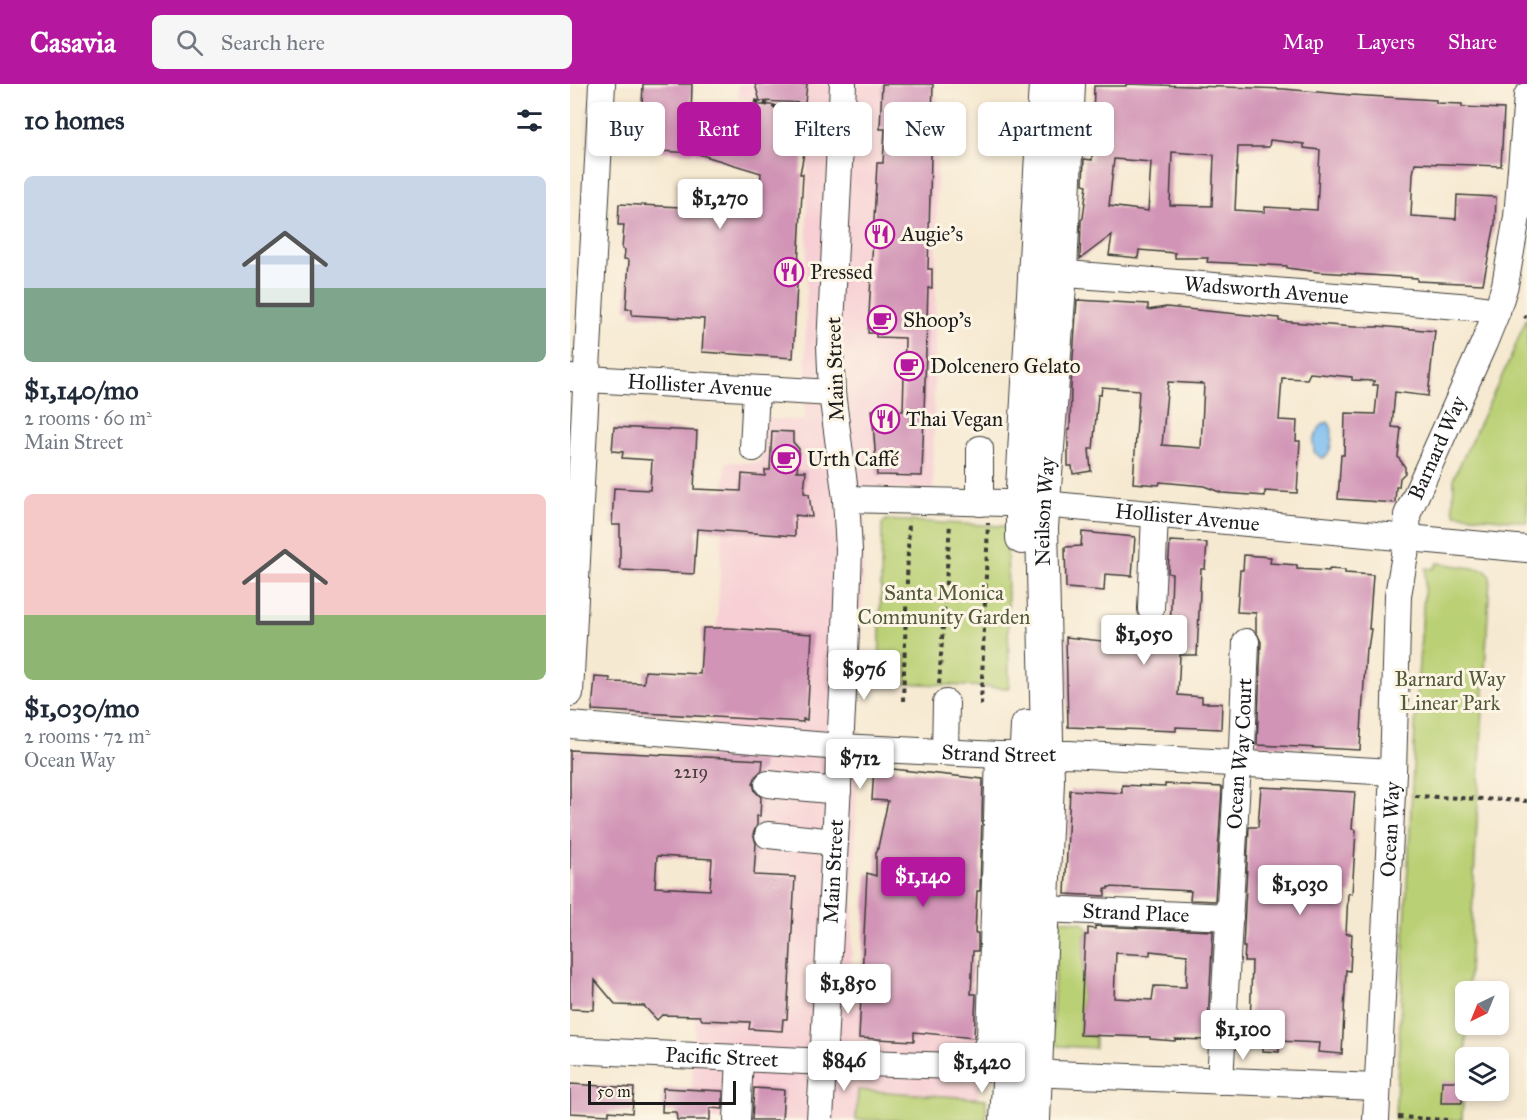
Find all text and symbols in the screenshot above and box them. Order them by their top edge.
search box [152,15,572,69]
text: Casavia [30,25,116,60]
icon: search [173,26,206,59]
text: Search here [221,29,325,56]
text: Map [1283,29,1324,55]
text: Layers [1357,29,1415,55]
text: Share [1448,29,1497,55]
chip: Buy [588,102,665,156]
chip: Rent [677,102,761,156]
chip: Filters [773,102,872,156]
chip: New [884,102,966,156]
chip: Apartment [978,102,1114,156]
text: 10 homes [24,104,125,136]
icon: filters [513,104,546,137]
pin: $1,270 [671,179,769,230]
text: $1,270 [692,186,748,210]
icon: home [231,215,339,323]
restaurant icon: Augie's [864,218,896,250]
place label: Augie's [900,221,963,247]
restaurant icon: Pressed [773,256,805,288]
place label: Pressed [810,259,873,285]
street label: Wadsworth Avenue [1183,271,1350,310]
cafe icon: Shoop's [866,304,898,336]
place label: Shoop's [903,307,971,333]
street label: Main Street [820,316,850,422]
cafe icon: Dolcenero Gelato [893,350,925,382]
place label: Dolcenero Gelato [930,353,1081,379]
street label: Hollister Avenue [627,368,773,403]
text: $1,140/mo [24,374,139,406]
street label: Barnard Way [1403,391,1472,504]
restaurant icon: Thai Vegan [869,403,901,435]
text: 2 rooms · 60 m² [24,406,152,430]
place label: Thai Vegan [906,406,1003,432]
text: Main Street [24,430,123,454]
cafe icon: Urth Caffé [770,443,802,475]
place label: Urth Caffé [807,446,899,472]
street label: Neilson Way [1029,455,1060,566]
street label: Hollister Avenue [1114,498,1261,537]
icon: home [231,533,339,641]
park label: Santa Monica Community Garden [858,580,1030,630]
pin: $1,050 [1095,615,1193,666]
text: $1,050 [1115,622,1173,646]
pin: $976 [828,650,900,701]
text: $976 [842,657,886,681]
park label: Barnard Way Linear Park [1394,666,1507,716]
street label: Ocean Way Court [1221,677,1258,830]
text: $1,030/mo [24,692,139,724]
text: 2 rooms · 72 m² [24,724,151,748]
pin: $712 [824,739,896,790]
street label: Strand Street [941,739,1057,768]
text: $712 [840,746,880,770]
text: Ocean Way [24,748,115,772]
house number: 2219 [674,761,708,783]
street label: Ocean Way [1375,780,1406,878]
street label: Main Street [818,818,849,924]
pin: $1,140 [874,857,972,908]
text: $1,140 [895,864,951,888]
pin: $1,030 [1251,865,1349,916]
text: $1,030 [1272,872,1328,896]
street label: Strand Place [1082,898,1190,928]
pin: $1,850 [799,964,897,1015]
text: $1,850 [820,971,876,995]
north arrow [1455,981,1509,1035]
map controls [1455,981,1509,1101]
pin: $1,100 [1194,1010,1292,1061]
text: $1,100 [1215,1017,1271,1041]
street label: Pacific Street [665,1041,779,1073]
pin: $846 [808,1041,880,1092]
pin: $1,420 [933,1043,1031,1094]
button: layers [1455,1047,1509,1101]
text: $846 [822,1048,866,1072]
text: $1,420 [953,1050,1011,1074]
scale bar [588,1078,736,1106]
text: 50 m [597,1082,631,1101]

